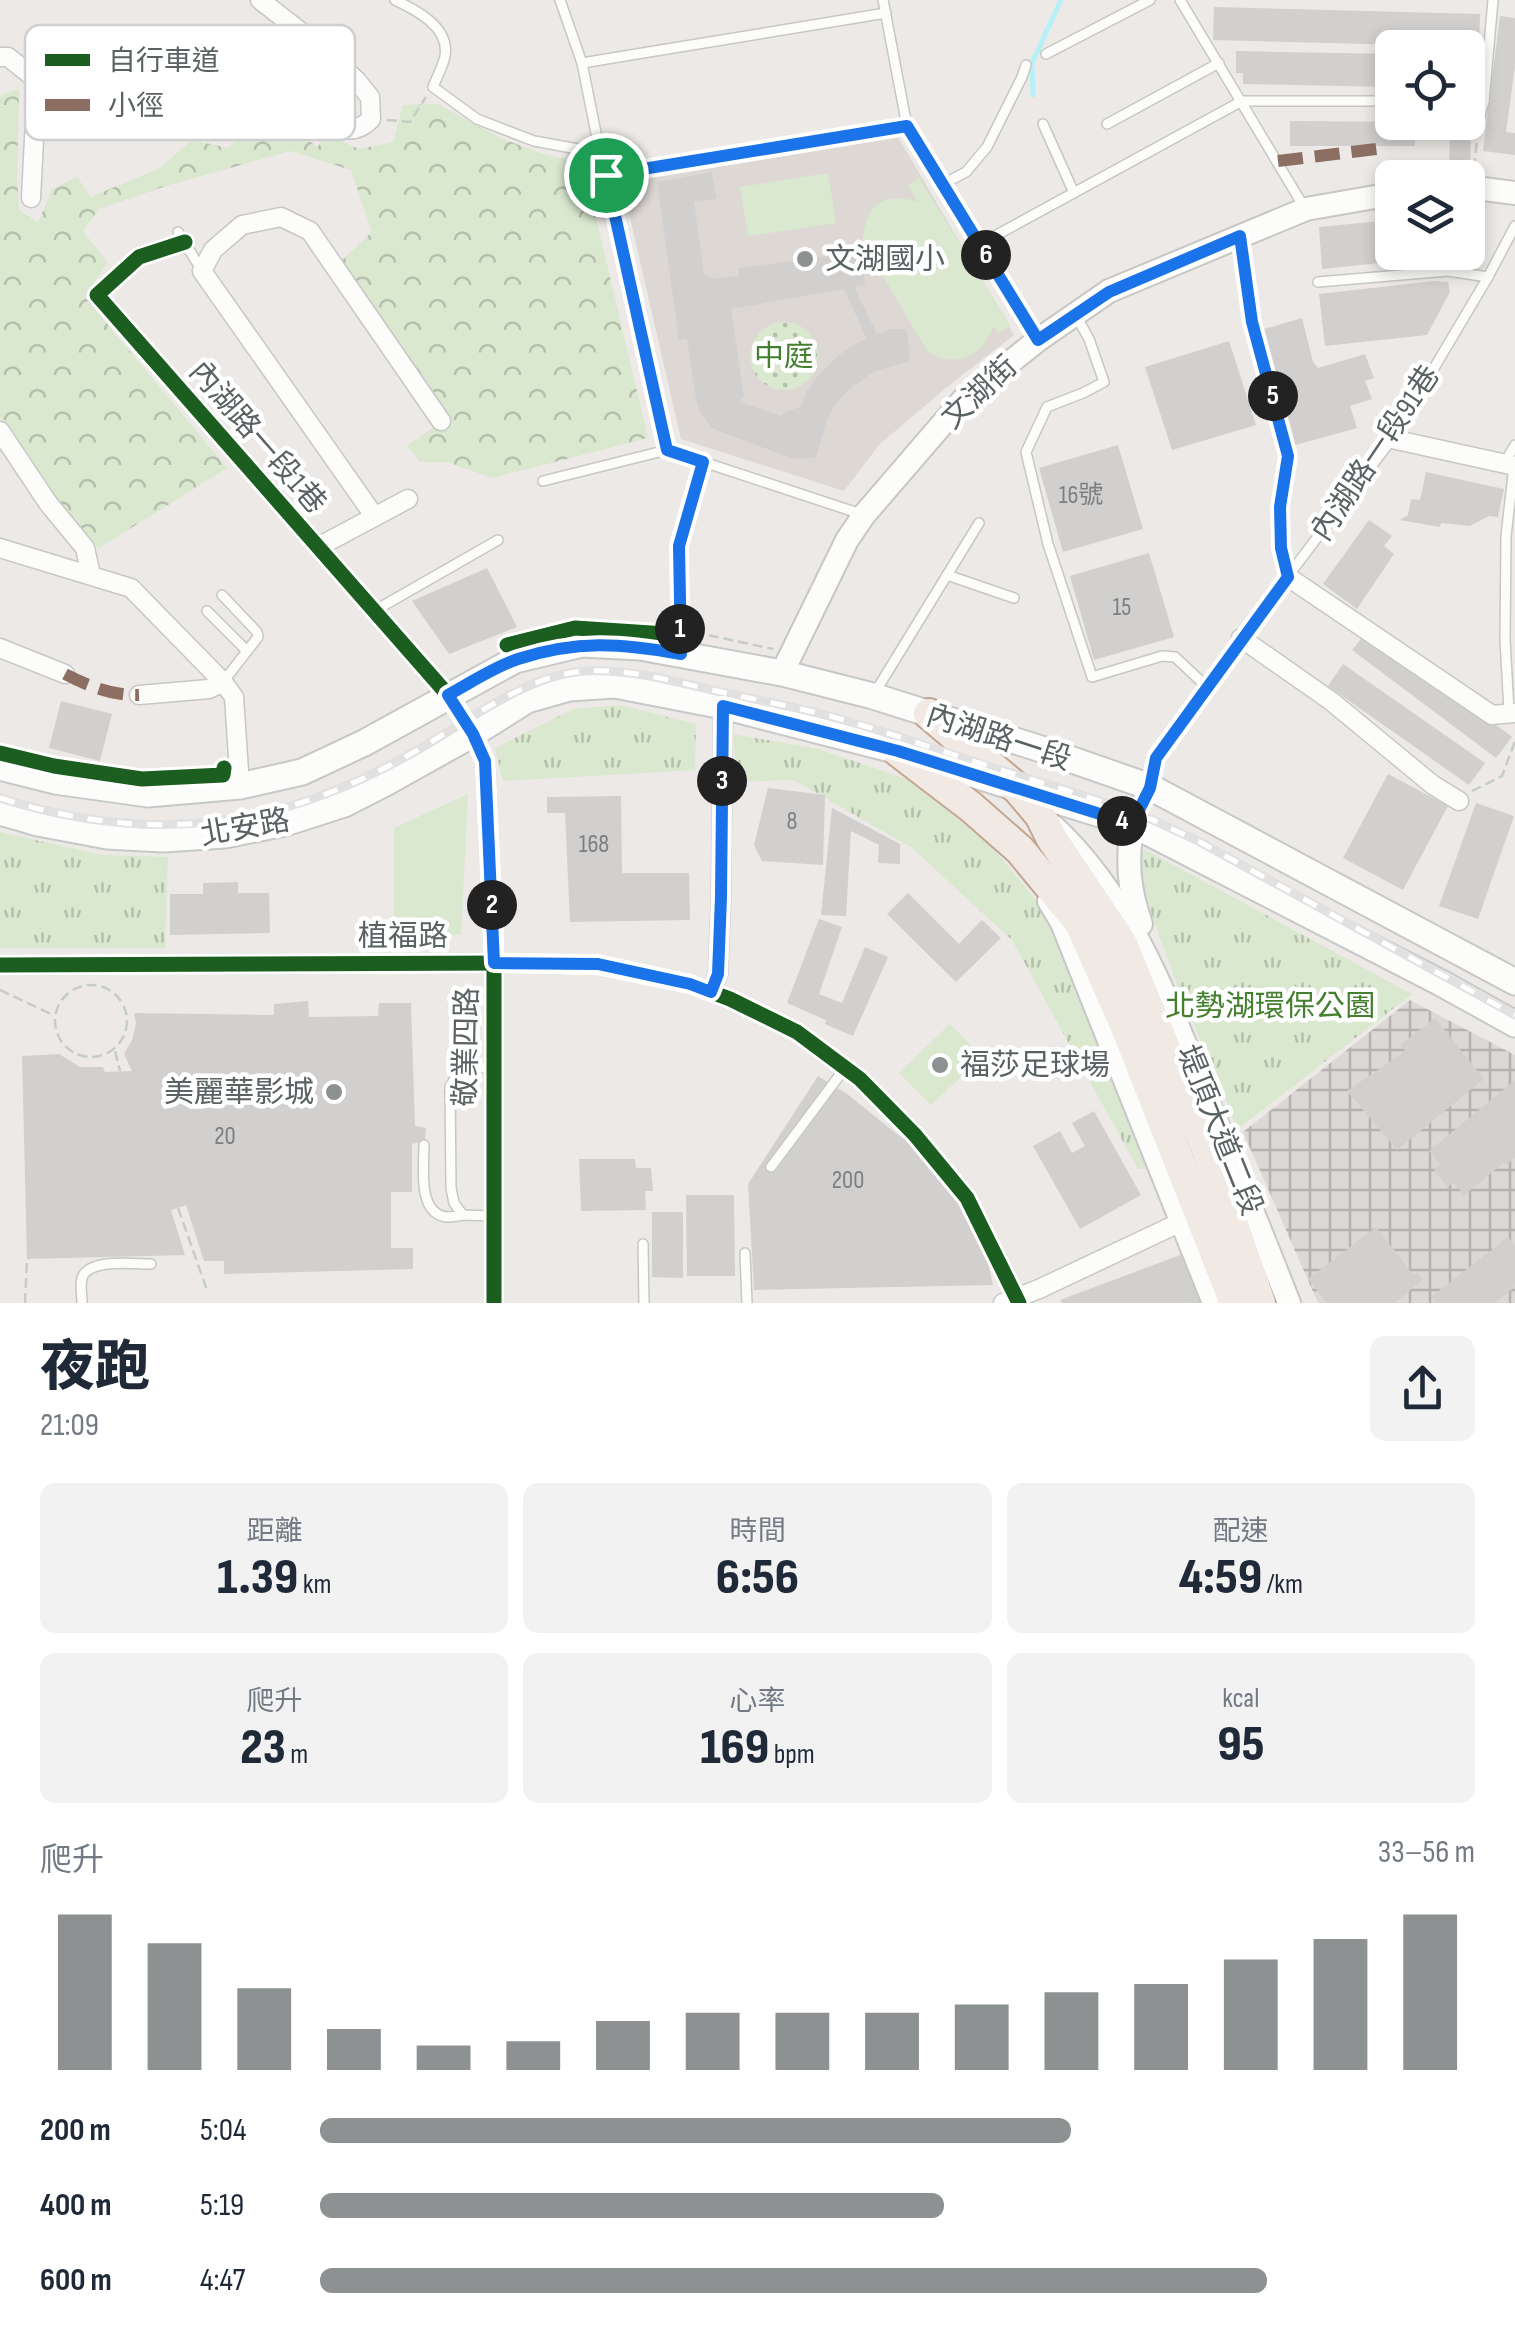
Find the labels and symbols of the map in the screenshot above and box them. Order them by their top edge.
legend [25,25,355,140]
text: 自行車道 [108,45,220,78]
text: 小徑 [108,90,164,123]
pin [564,133,649,218]
pin: 6 [961,230,1011,280]
place label: 文湖國小 [825,242,945,278]
marker: 文湖國小 [794,248,816,270]
park label: 中庭 [754,339,814,375]
street label: 文湖街 [934,349,1025,437]
street label: 內湖路一段1巷 [181,354,333,521]
street label: 內湖路一段91巷 [1304,359,1448,548]
pin: 5 [1248,371,1298,421]
house number: 16號 [1059,480,1103,511]
house number: 15 [1113,592,1131,623]
pin: 1 [655,604,705,654]
street label: 內湖路一段 [922,698,1076,778]
pin: 3 [697,756,747,806]
pin: 4 [1097,796,1147,846]
street label: 北安路 [198,802,293,854]
house number: 8 [787,806,797,837]
house number: 168 [579,829,609,860]
pin: 2 [467,880,517,930]
street label: 植福路 [358,919,448,955]
street label: 敬業四路 [448,987,486,1107]
park label: 北勢湖環保公園 [1165,989,1375,1025]
street label: 堤頂大道二段 [1169,1040,1269,1221]
place label: 福莎足球場 [960,1048,1110,1084]
marker: 福莎足球場 [929,1054,951,1076]
place label: 美麗華影城 [164,1075,314,1111]
marker: 美麗華影城 [323,1081,345,1103]
house number: 20 [214,1121,236,1152]
house number: 200 [832,1165,864,1196]

